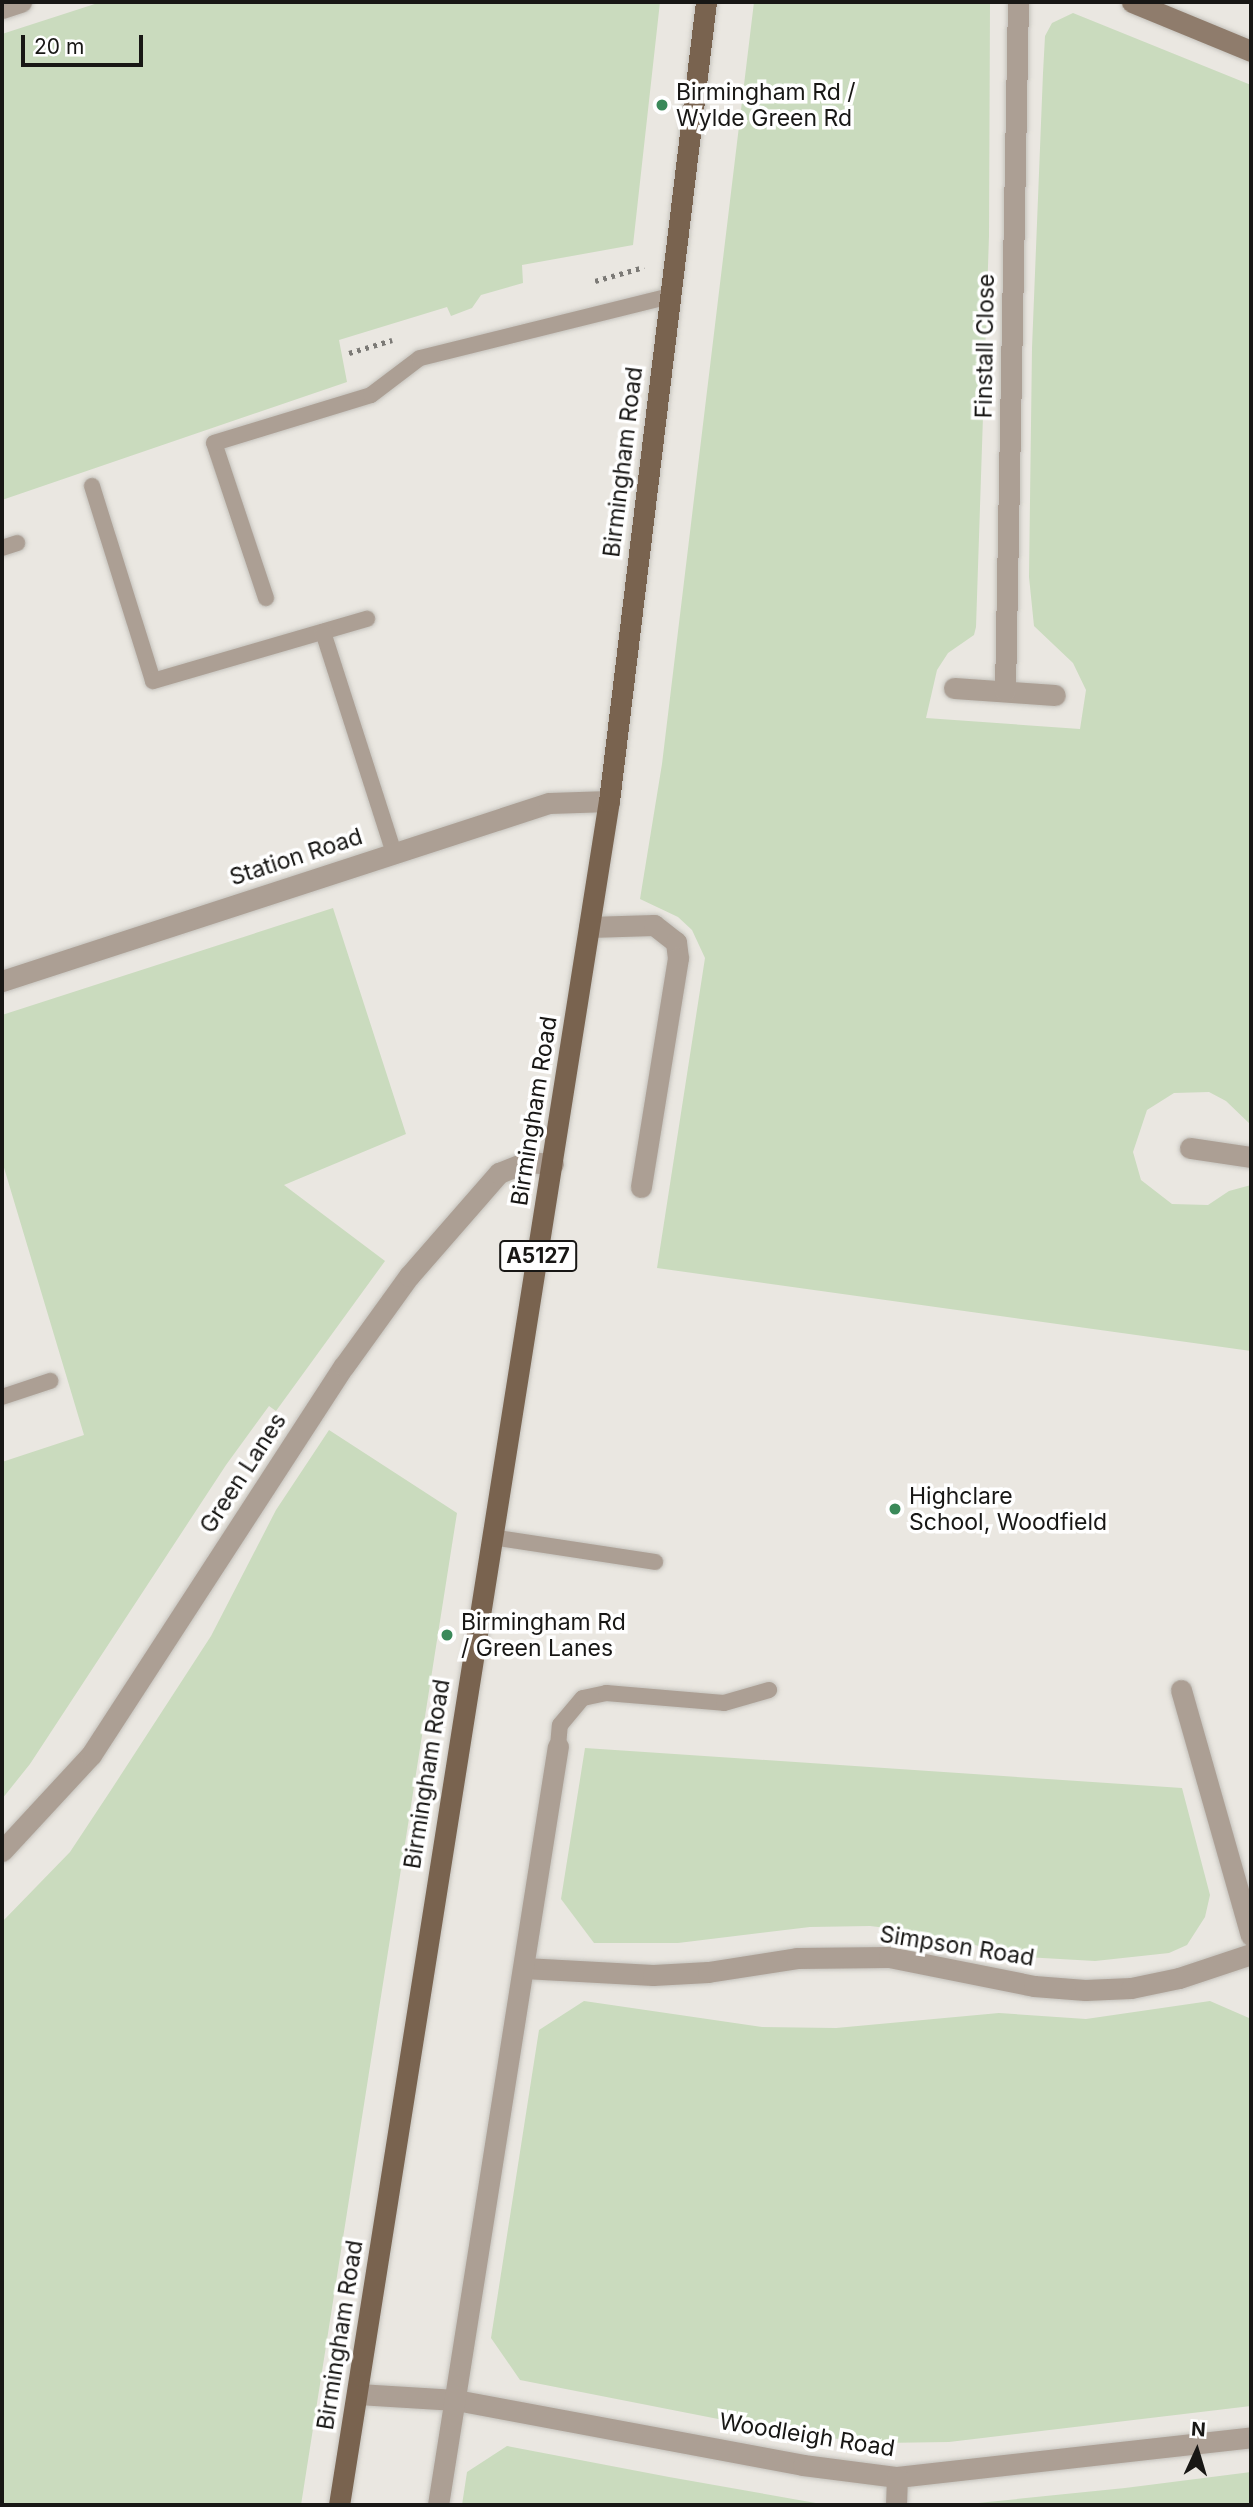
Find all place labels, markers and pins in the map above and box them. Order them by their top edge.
place label: Birmingham Rd / Wylde Green Rd [676,78,855,132]
marker: Birmingham Rd / Wylde Green Rd [654,97,670,113]
place label: Highclare School, Woodfield [909,1482,1107,1536]
marker: Highclare School, Woodfield [887,1501,903,1517]
place label: Birmingham Rd / Green Lanes [461,1608,626,1662]
marker: Birmingham Rd / Green Lanes [439,1627,455,1643]

